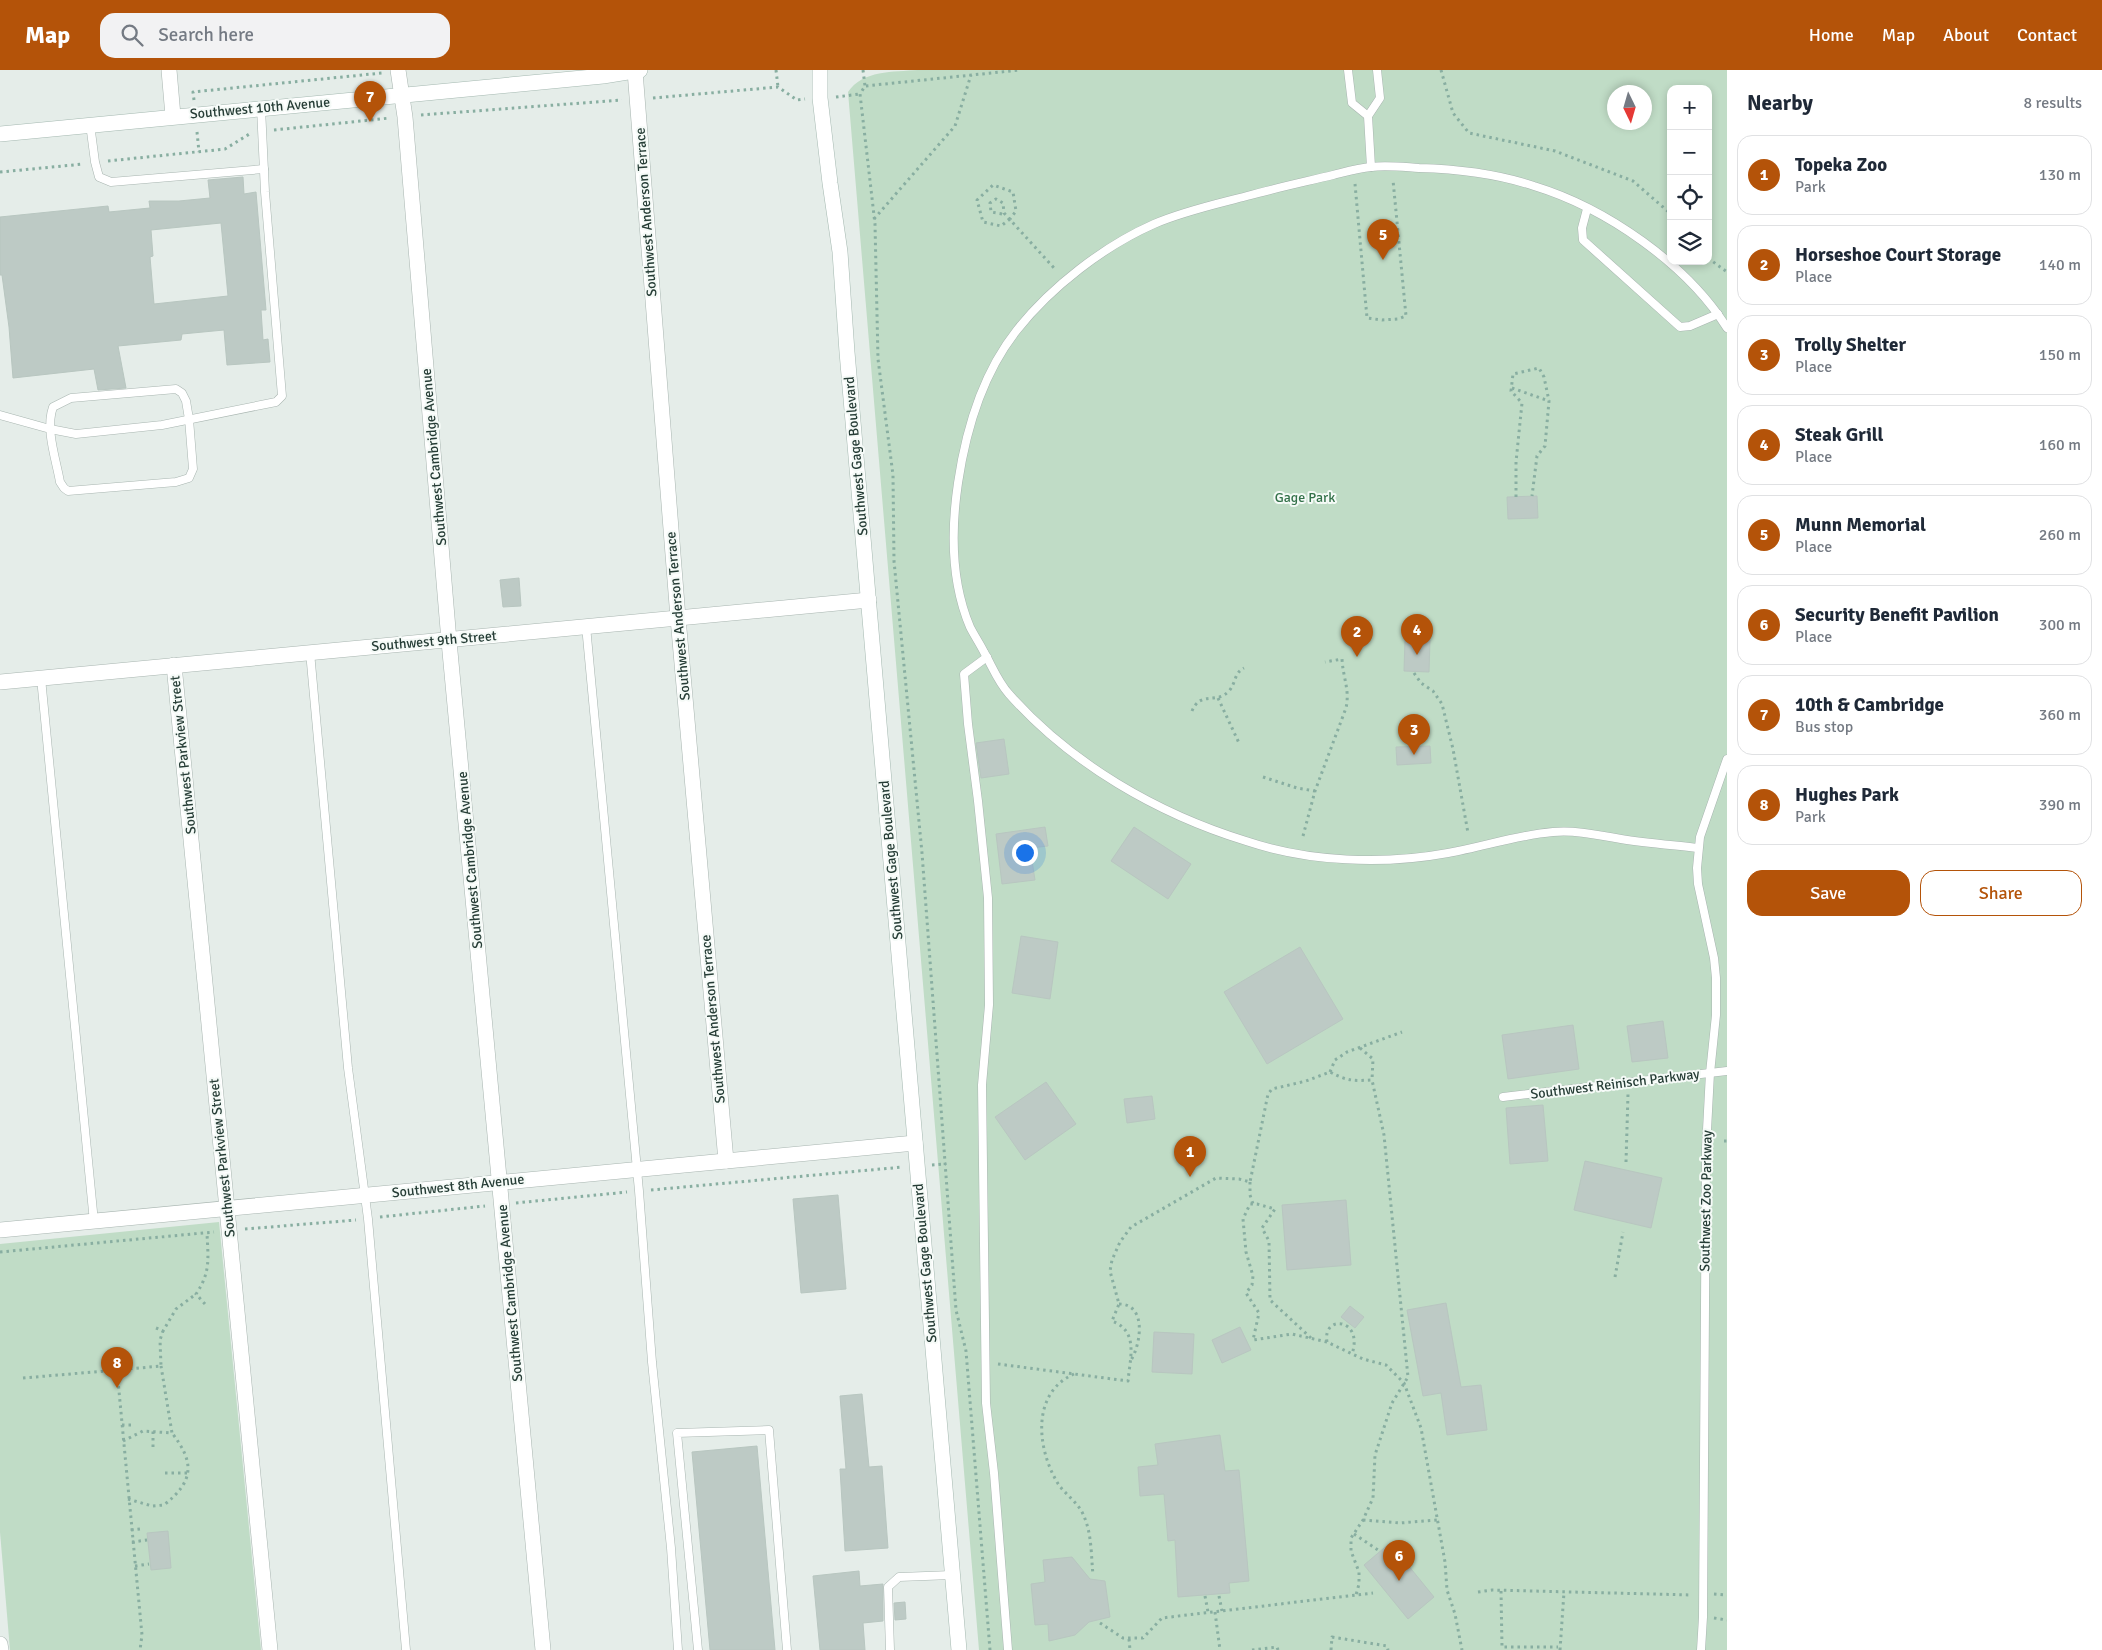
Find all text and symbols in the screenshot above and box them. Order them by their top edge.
search box [100,13,450,58]
text: Map [25,20,70,50]
icon: search [118,21,146,49]
text: Search here [158,23,254,47]
text: Home [1809,24,1854,46]
text: Map [1882,24,1915,46]
text: About [1943,24,1989,46]
text: Contact [2017,24,2077,46]
pin: 7 [354,81,386,122]
north arrow [1607,85,1652,130]
map controls [1667,85,1712,265]
button: + [1667,85,1712,130]
text: Nearby [1747,90,1813,116]
street label: Southwest 10th Avenue [189,93,331,123]
text: 8 results [2023,93,2082,113]
street label: Southwest Anderson Terrace [632,127,660,297]
button: − [1667,130,1712,175]
text: Topeka Zoo [1795,153,1887,177]
text: 1 [1760,165,1768,185]
text: 130 m [2039,165,2081,185]
button: locate [1667,175,1712,220]
text: Park [1795,177,1826,197]
pin: 5 [1367,219,1399,260]
button: layers [1667,220,1712,265]
text: Horseshoe Court Storage [1795,243,2001,267]
text: 2 [1760,255,1768,275]
text: 140 m [2039,255,2081,275]
text: Place [1795,267,1832,287]
text: Trolly Shelter [1795,333,1906,357]
text: 3 [1760,345,1768,365]
text: 150 m [2039,345,2081,365]
text: Place [1795,357,1832,377]
street label: Southwest Cambridge Avenue [418,368,450,546]
street label: Southwest Gage Boulevard [841,376,871,536]
text: Steak Grill [1795,423,1884,447]
text: 4 [1760,435,1768,455]
text: 160 m [2039,435,2081,455]
text: Place [1795,447,1832,467]
park label: Gage Park [1275,489,1335,506]
text: Munn Memorial [1795,513,1926,537]
text: 5 [1760,525,1768,545]
text: 260 m [2039,525,2081,545]
street label: Southwest Anderson Terrace [662,531,694,701]
text: Place [1795,537,1832,557]
text: Security Benefit Pavilion [1795,603,1999,627]
pin: 4 [1401,614,1433,655]
text: 6 [1760,615,1768,635]
text: 300 m [2039,615,2081,635]
pin: 2 [1341,616,1373,657]
street label: Southwest 9th Street [371,627,497,655]
text: Place [1795,627,1832,647]
street label: Southwest Parkview Street [166,675,200,835]
text: 10th & Cambridge [1795,693,1944,717]
text: 7 [1760,705,1768,725]
text: 360 m [2039,705,2081,725]
pin: 3 [1398,714,1430,755]
text: Bus stop [1795,717,1853,737]
street label: Southwest Cambridge Avenue [454,771,486,949]
street label: Southwest Gage Boulevard [876,780,906,940]
text: Hughes Park [1795,783,1899,807]
text: 8 [1760,795,1768,815]
text: 390 m [2039,795,2081,815]
text: Park [1795,807,1826,827]
your location [1012,840,1038,866]
button: Save [1747,870,1910,916]
button: Share [1920,870,2082,916]
street label: Southwest Anderson Terrace [697,934,729,1104]
street label: Southwest Reinisch Parkway [1529,1065,1701,1103]
street label: Southwest Parkview Street [205,1078,239,1238]
street label: Southwest Zoo Parkway [1696,1130,1716,1272]
pin: 1 [1174,1136,1206,1177]
street label: Southwest 8th Avenue [391,1171,525,1201]
street label: Southwest Gage Boulevard [910,1183,940,1343]
street label: Southwest Cambridge Avenue [494,1204,526,1382]
pin: 8 [101,1347,133,1388]
pin: 6 [1383,1540,1415,1581]

